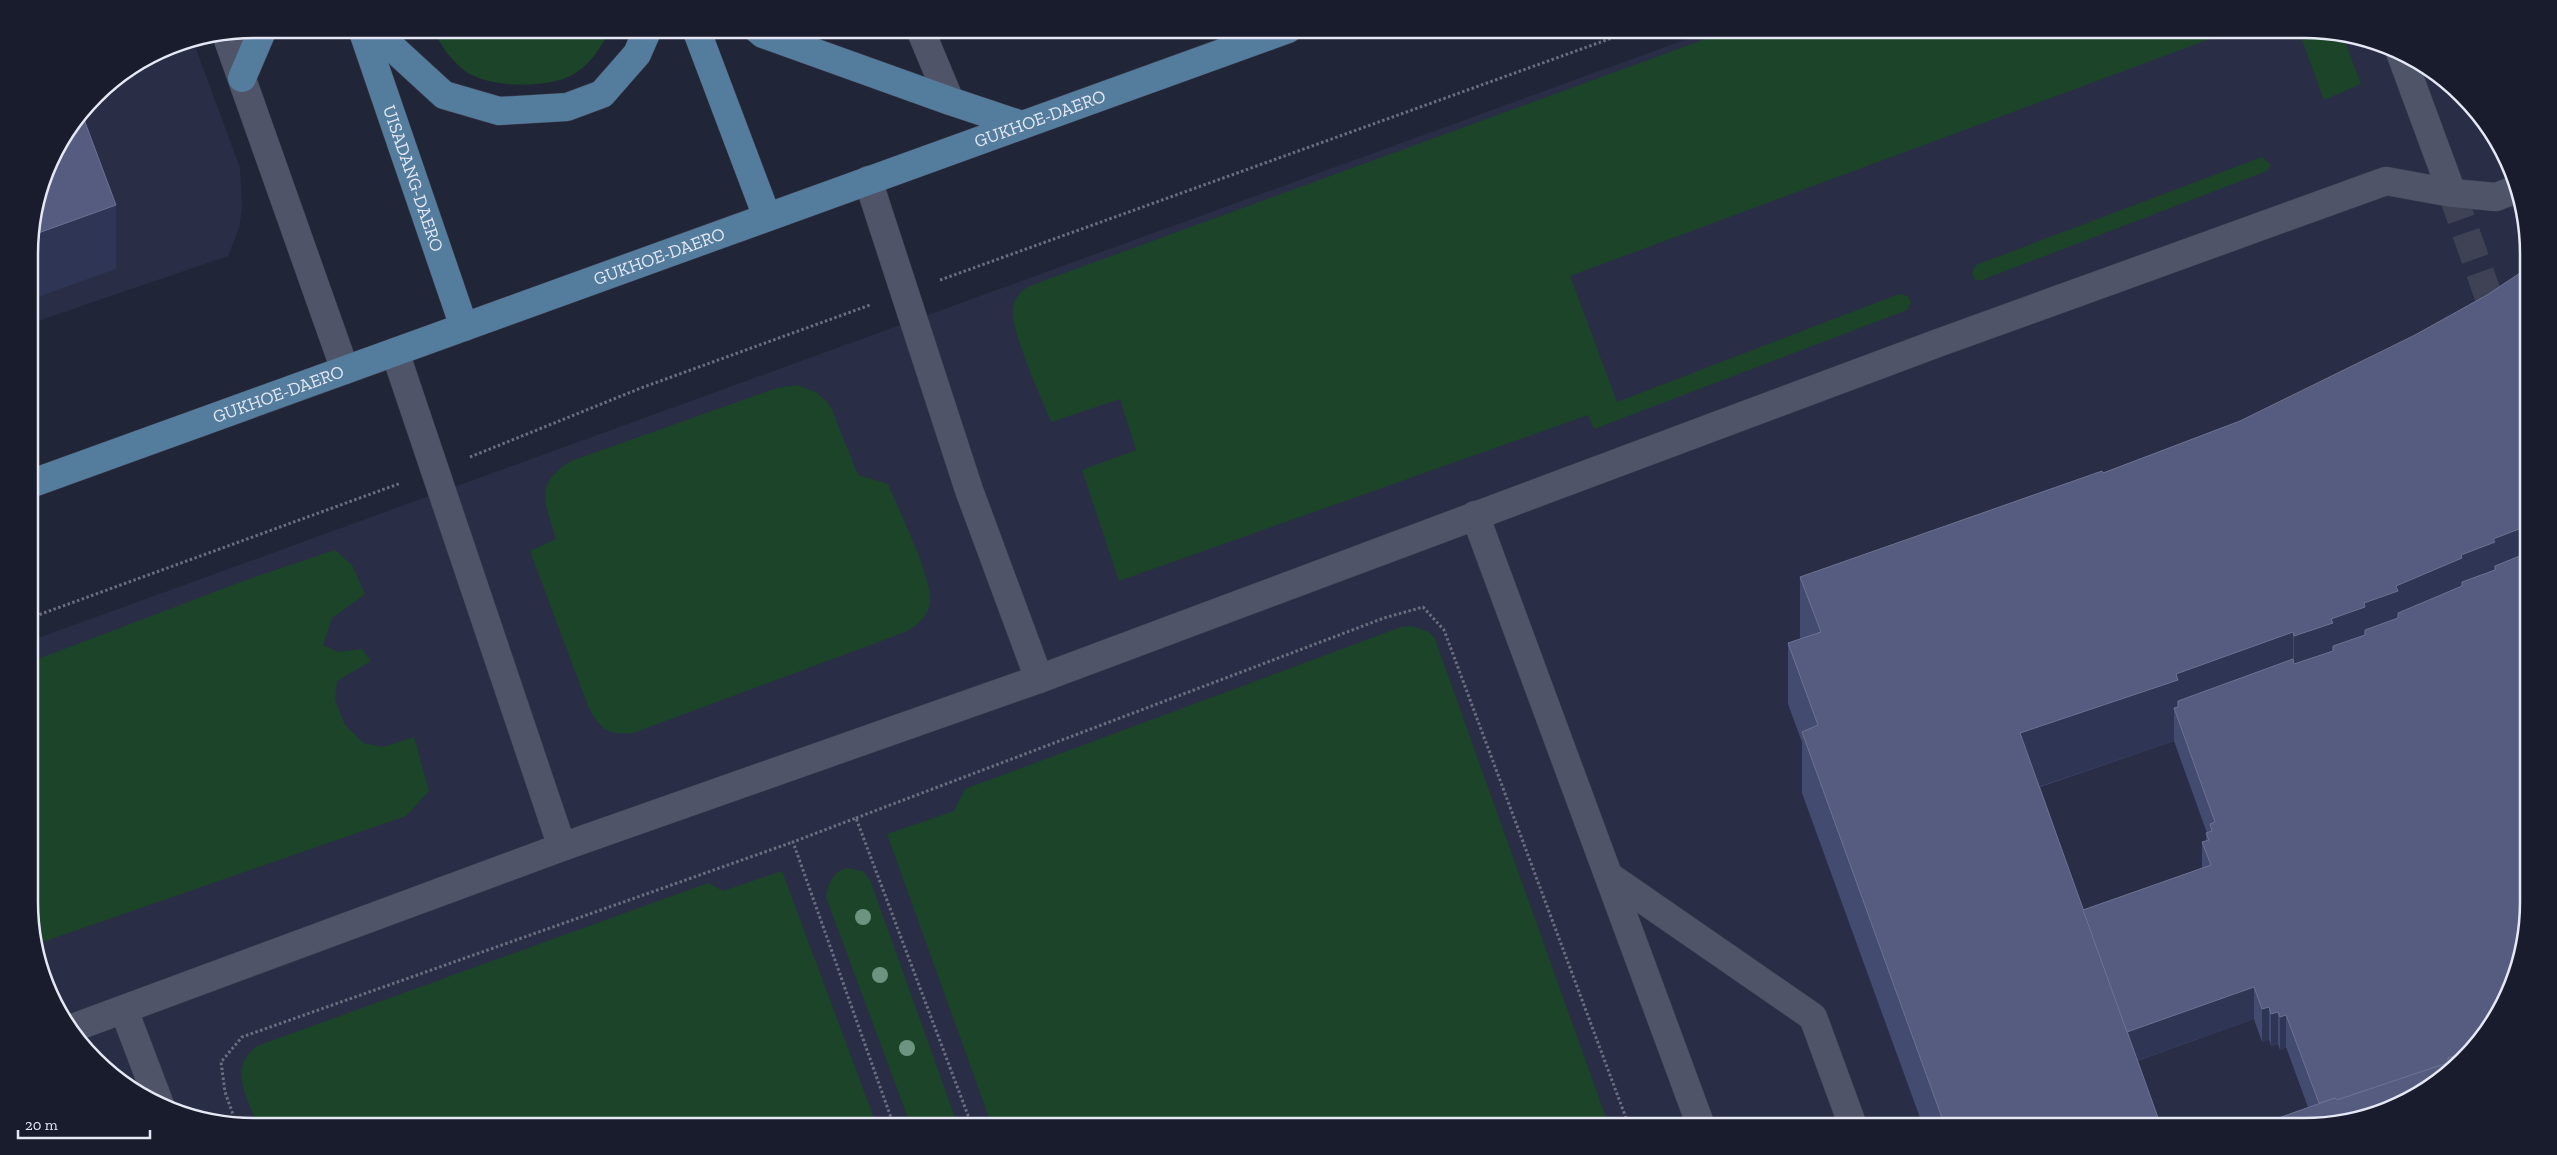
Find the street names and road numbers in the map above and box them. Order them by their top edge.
street label: GUKHOE-DAERO [971,85,1109,153]
street label: UISADANG-DAERO [378,102,448,255]
street label: GUKHOE-DAERO [590,223,728,290]
street label: GUKHOE-DAERO [210,360,347,428]

